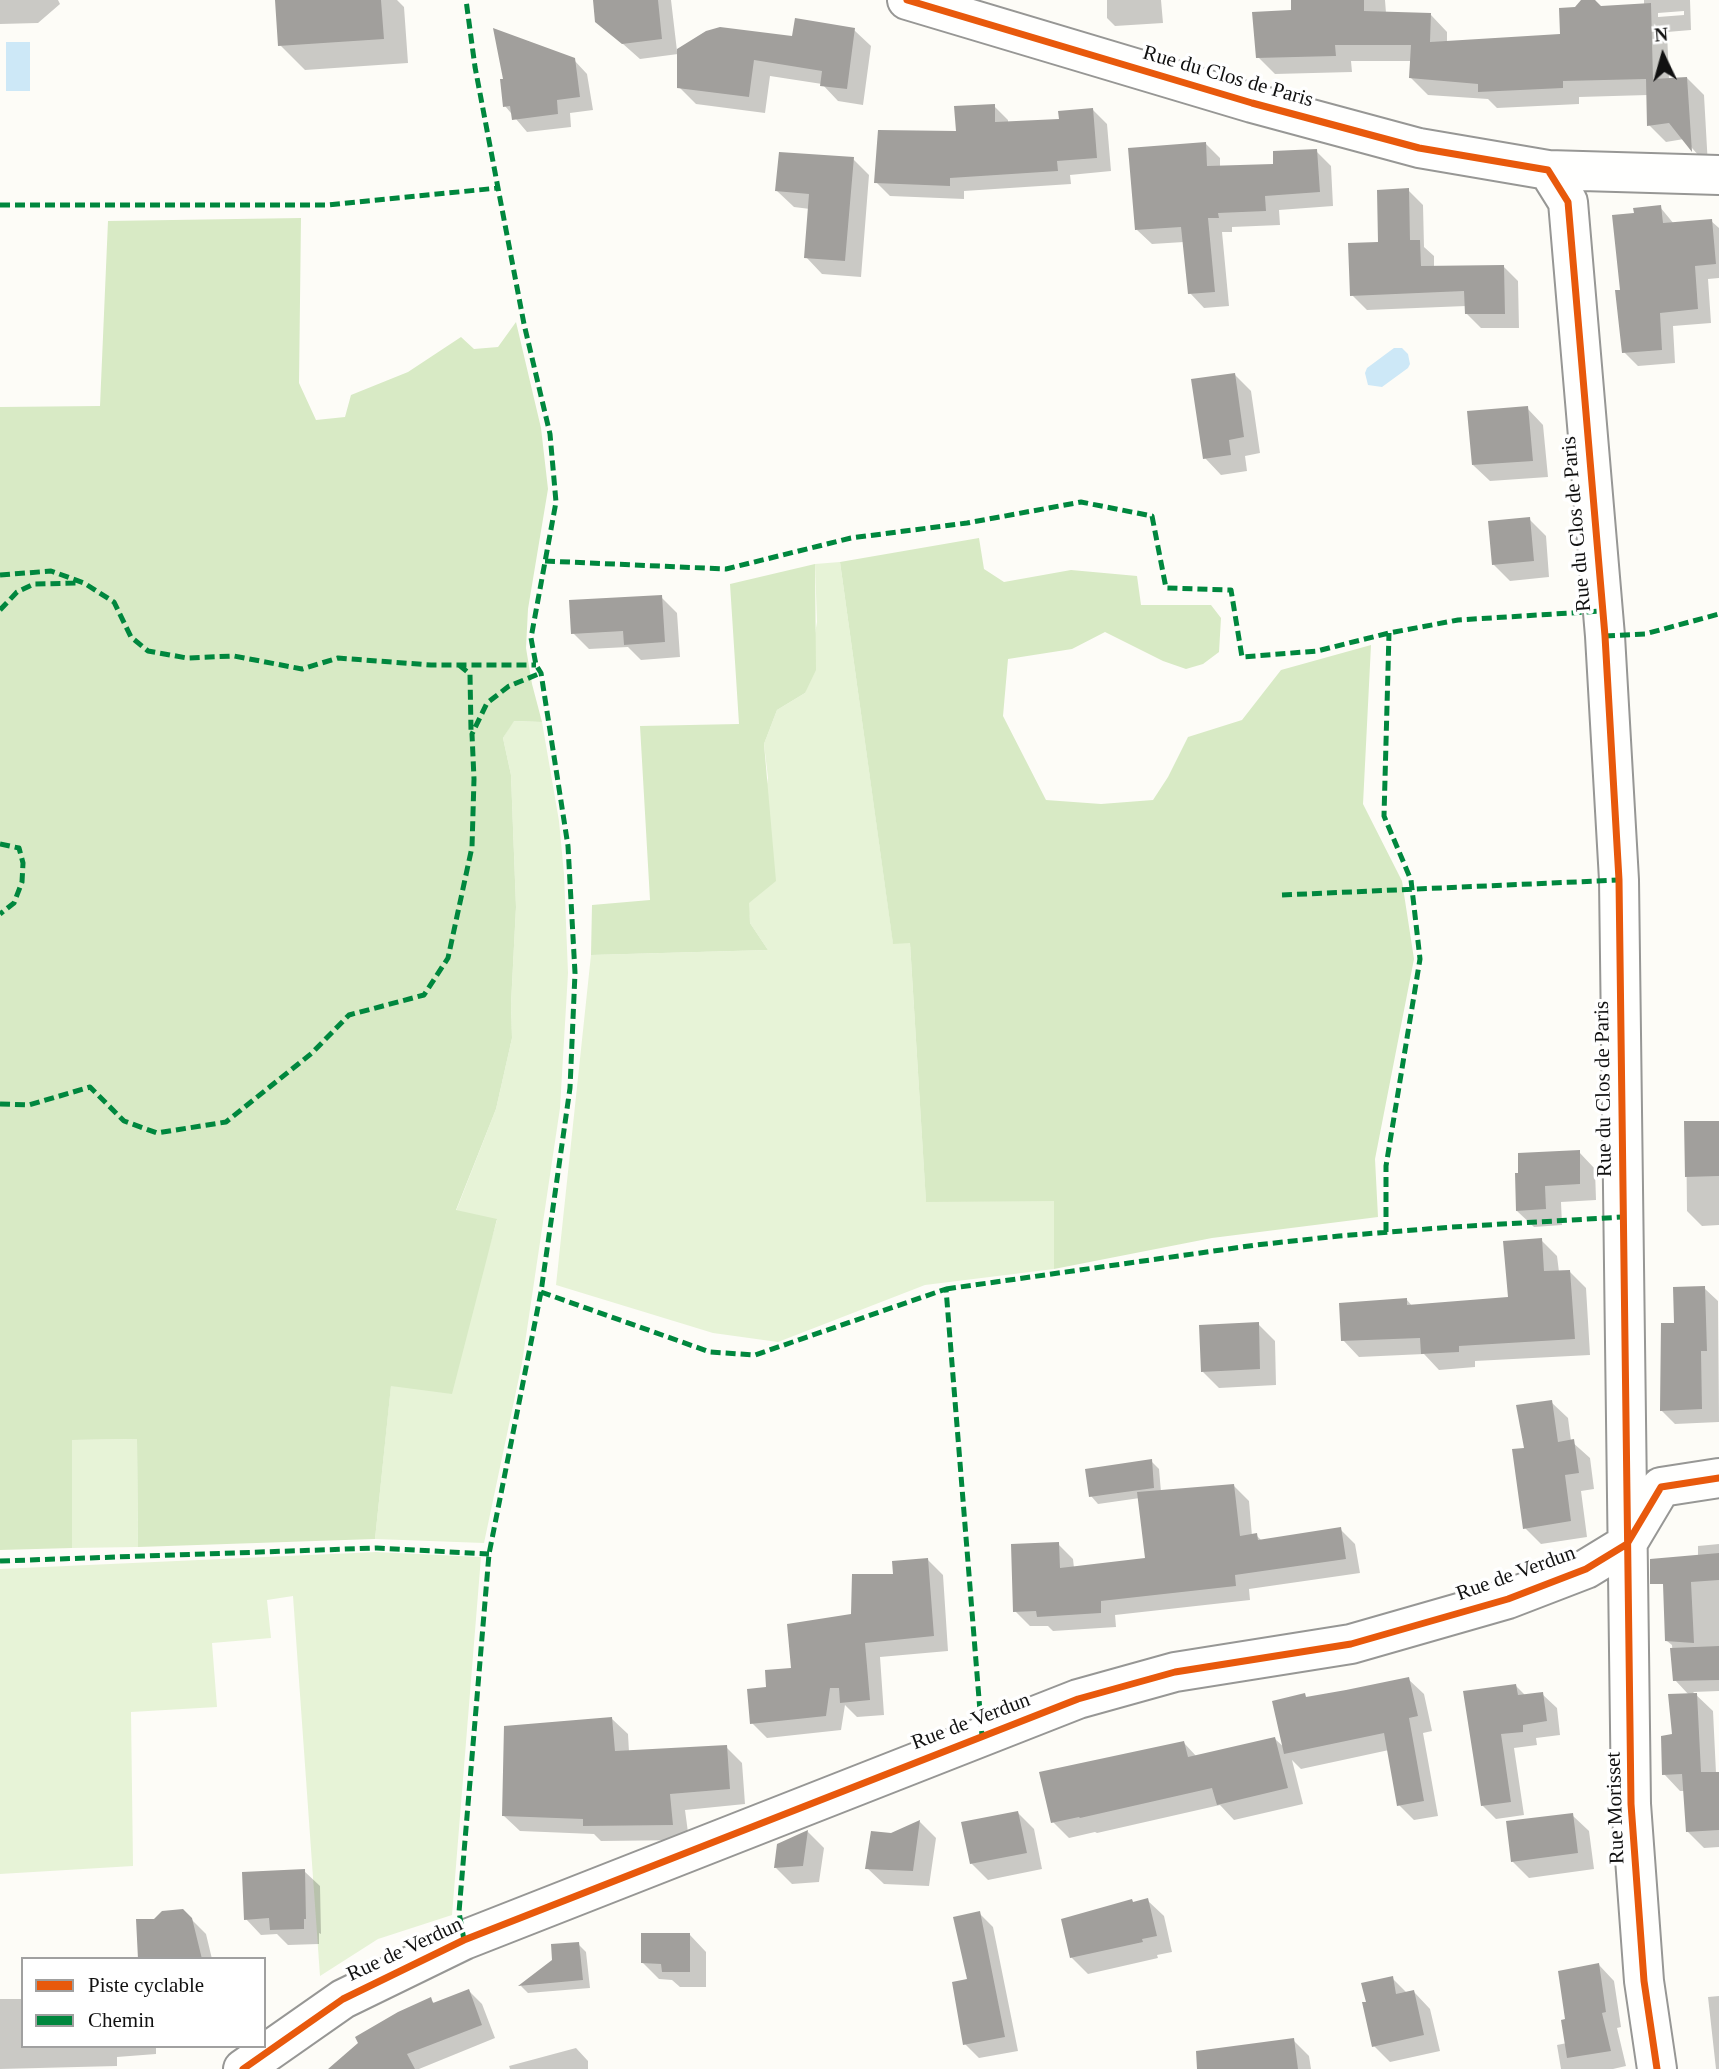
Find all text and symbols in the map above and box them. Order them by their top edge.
north arrow [1628,21,1698,91]
text: N [1653,24,1669,46]
street label: Rue du Clos de Paris [1140,41,1316,113]
street label: Rue du Clos de Paris [1557,435,1597,613]
street label: Rue du Clos de Paris [1590,1001,1618,1177]
street label: Rue de Verdun [1453,1541,1579,1607]
street label: Rue de Verdun [908,1688,1034,1756]
street label: Rue Morisset [1601,1751,1631,1865]
street label: Rue de Verdun [343,1912,467,1988]
legend [21,1957,266,2048]
text: Piste cyclable [88,1973,204,1997]
text: Chemin [88,2008,155,2032]

